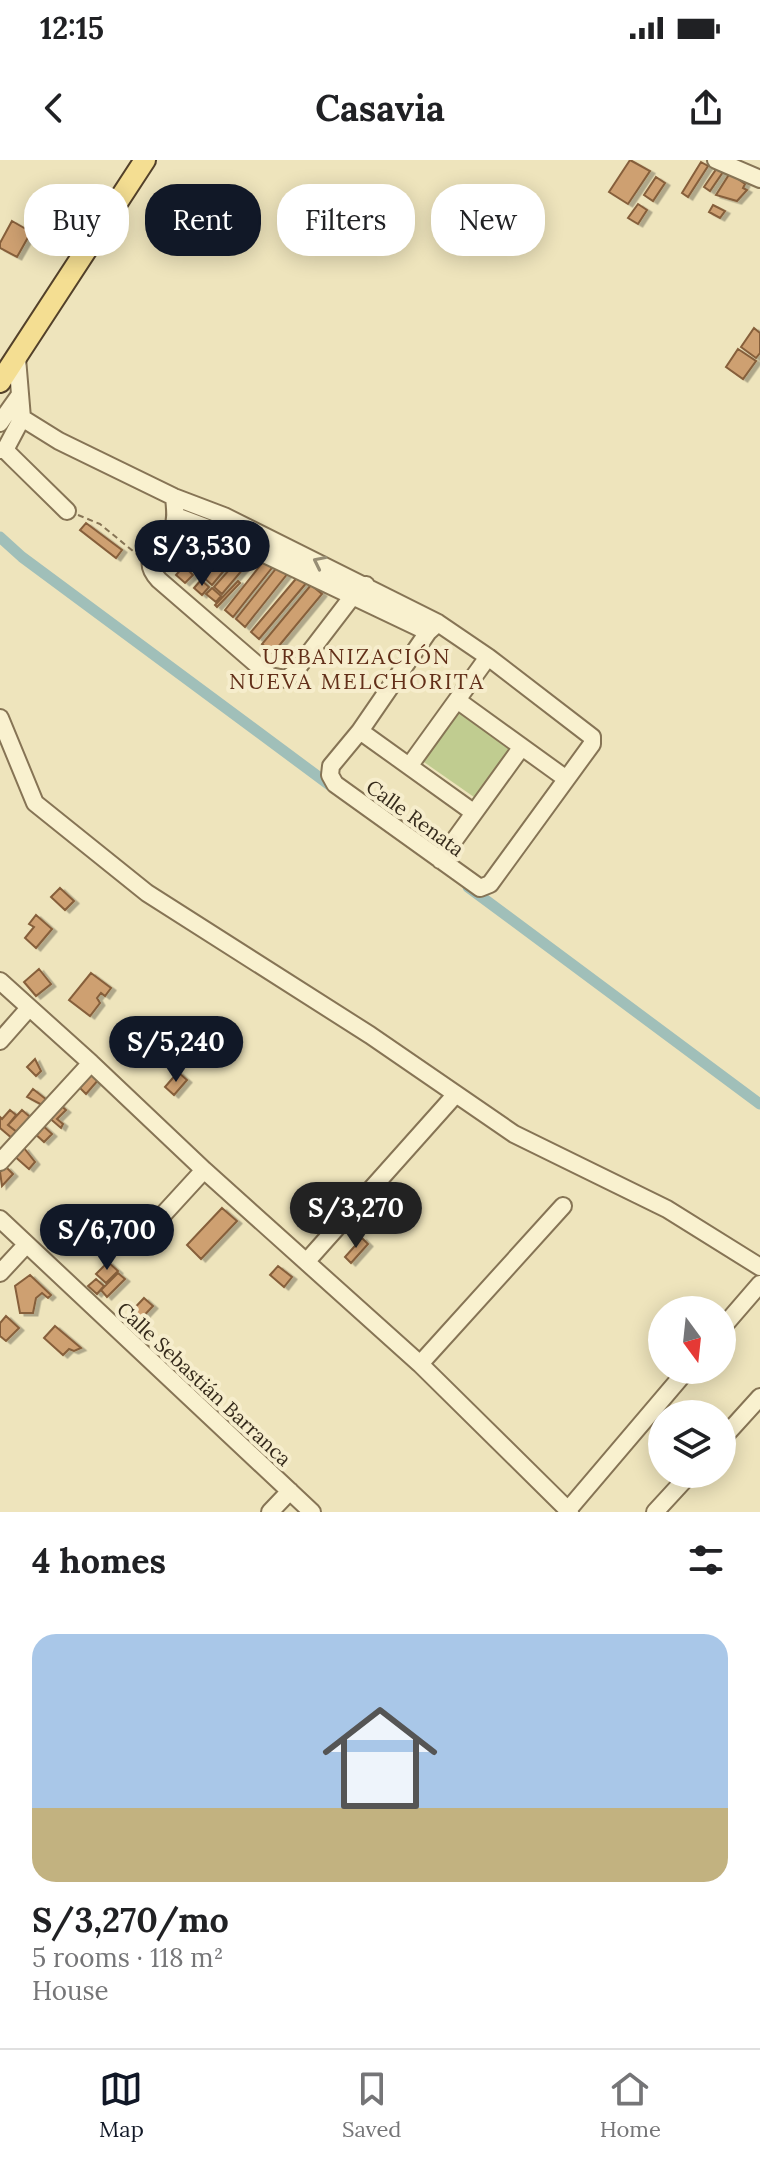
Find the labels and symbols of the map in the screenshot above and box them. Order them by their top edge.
pin: S/3,530 [128,520,276,588]
one-way arrow [313,556,327,572]
district label: URBANIZACIÓN NUEVA MELCHORITA [229,642,485,695]
street label: Calle Renata [361,774,469,861]
pin: S/5,240 [102,1016,250,1084]
pin: S/3,270 [282,1182,430,1250]
pin: S/6,700 [33,1204,181,1272]
street label: Calle Sebastián Barranca [112,1296,297,1471]
north arrow [648,1296,736,1384]

